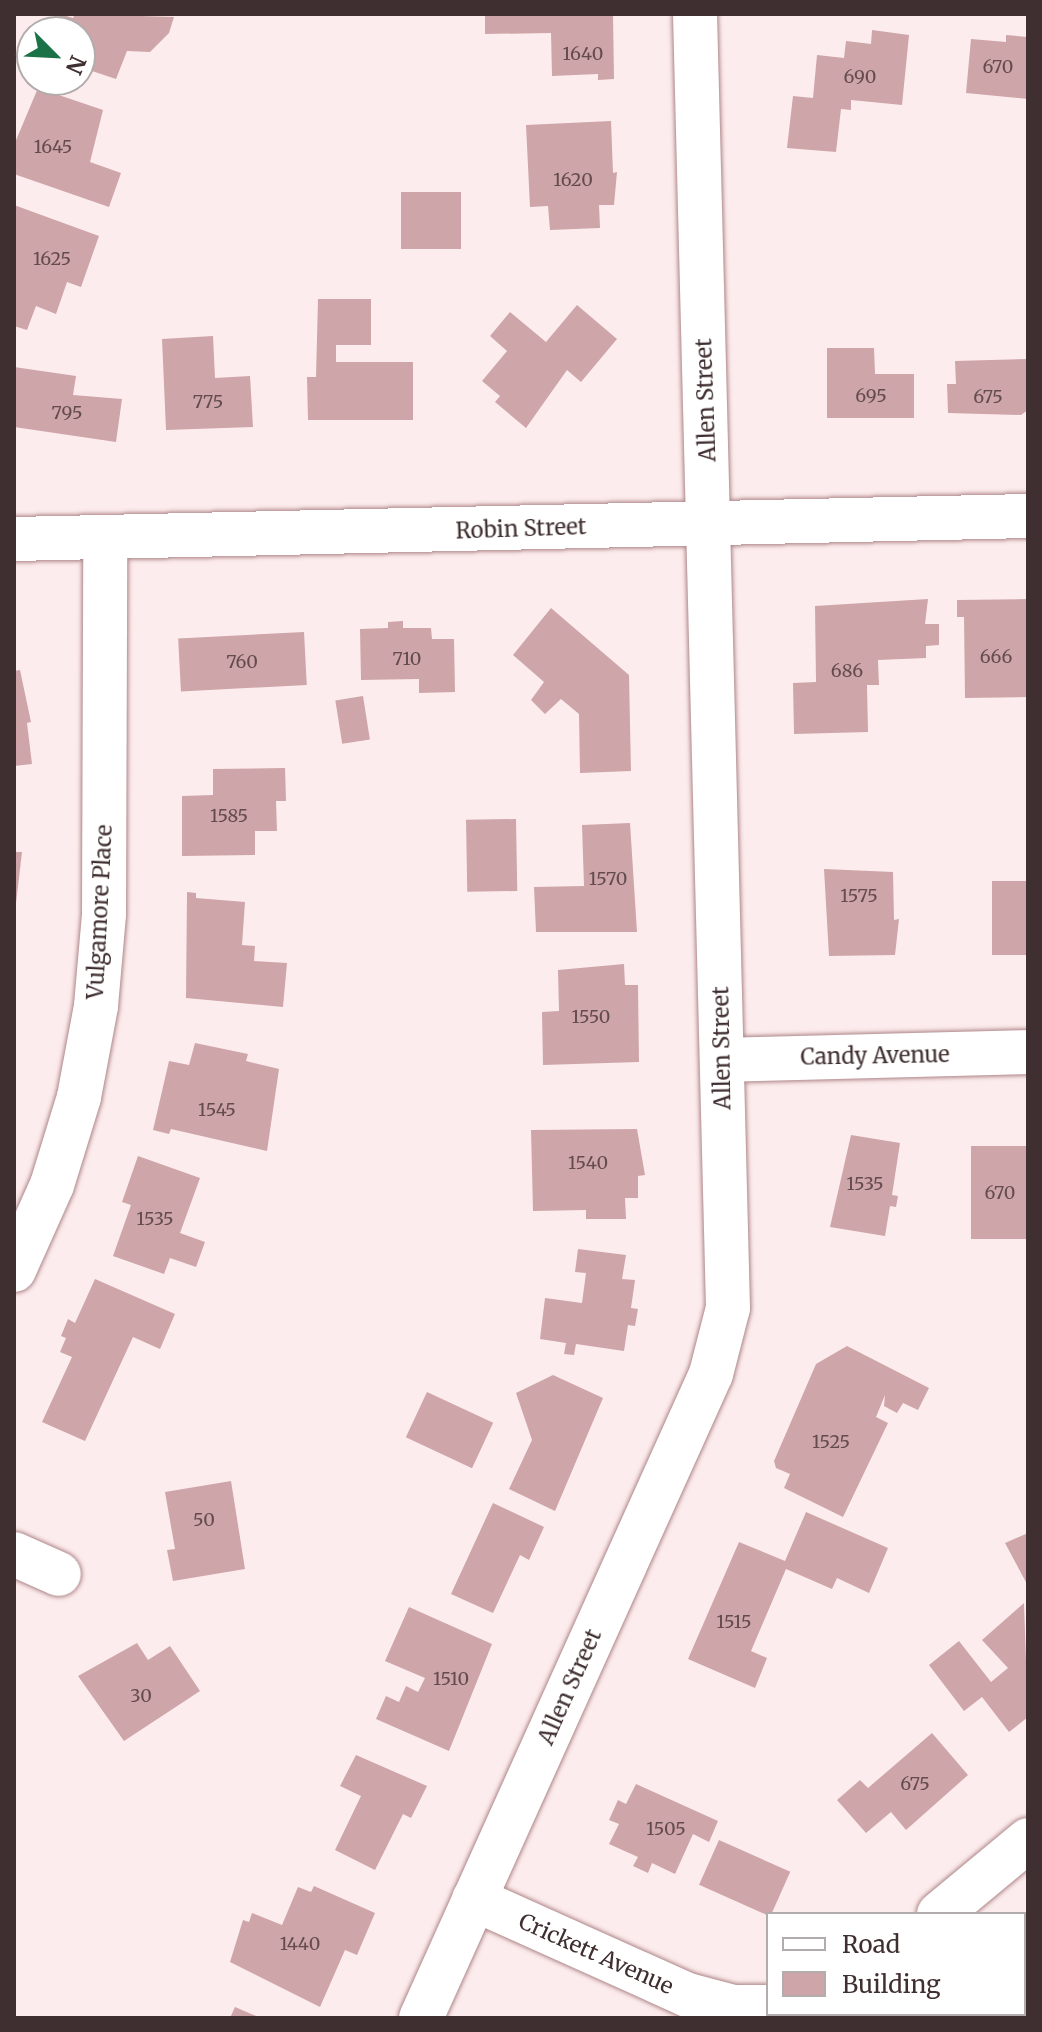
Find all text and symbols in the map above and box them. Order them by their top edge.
north arrow [16,16,96,96]
house number: 1640 [563,43,603,65]
text: N [60,51,92,79]
house number: 670 [983,56,1013,78]
house number: 690 [844,66,876,88]
house number: 1645 [34,136,72,158]
house number: 1620 [553,169,593,191]
house number: 1625 [33,248,71,270]
street label: Allen Street [691,338,721,462]
house number: 695 [855,385,887,407]
house number: 675 [973,386,1003,408]
house number: 775 [193,391,223,413]
house number: 795 [52,402,82,424]
street label: Robin Street [455,514,587,544]
house number: 666 [980,646,1012,668]
house number: 710 [393,648,421,670]
house number: 760 [226,651,258,673]
house number: 686 [831,660,863,682]
house number: 1585 [210,805,248,827]
street label: Vulgamore Place [82,824,118,1000]
house number: 1570 [589,868,627,890]
house number: 1575 [840,885,878,907]
street label: Allen Street [708,986,736,1110]
house number: 1550 [572,1006,610,1028]
street label: Candy Avenue [800,1041,950,1071]
house number: 1545 [198,1099,236,1121]
house number: 1540 [568,1152,608,1174]
house number: 1535 [846,1173,884,1195]
house number: 670 [985,1182,1015,1204]
house number: 1535 [136,1208,174,1230]
house number: 1525 [812,1431,850,1453]
house number: 50 [193,1509,215,1531]
house number: 1515 [716,1611,752,1633]
street label: Allen Street [533,1625,607,1749]
house number: 1510 [433,1668,469,1690]
house number: 30 [130,1685,152,1707]
house number: 675 [900,1773,930,1795]
house number: 1505 [646,1818,686,1840]
street label: Crickett Avenue [515,1908,677,2000]
legend [766,1912,1026,2016]
text: Road [842,1929,900,1960]
house number: 1440 [280,1933,320,1955]
text: Building [842,1969,941,2000]

